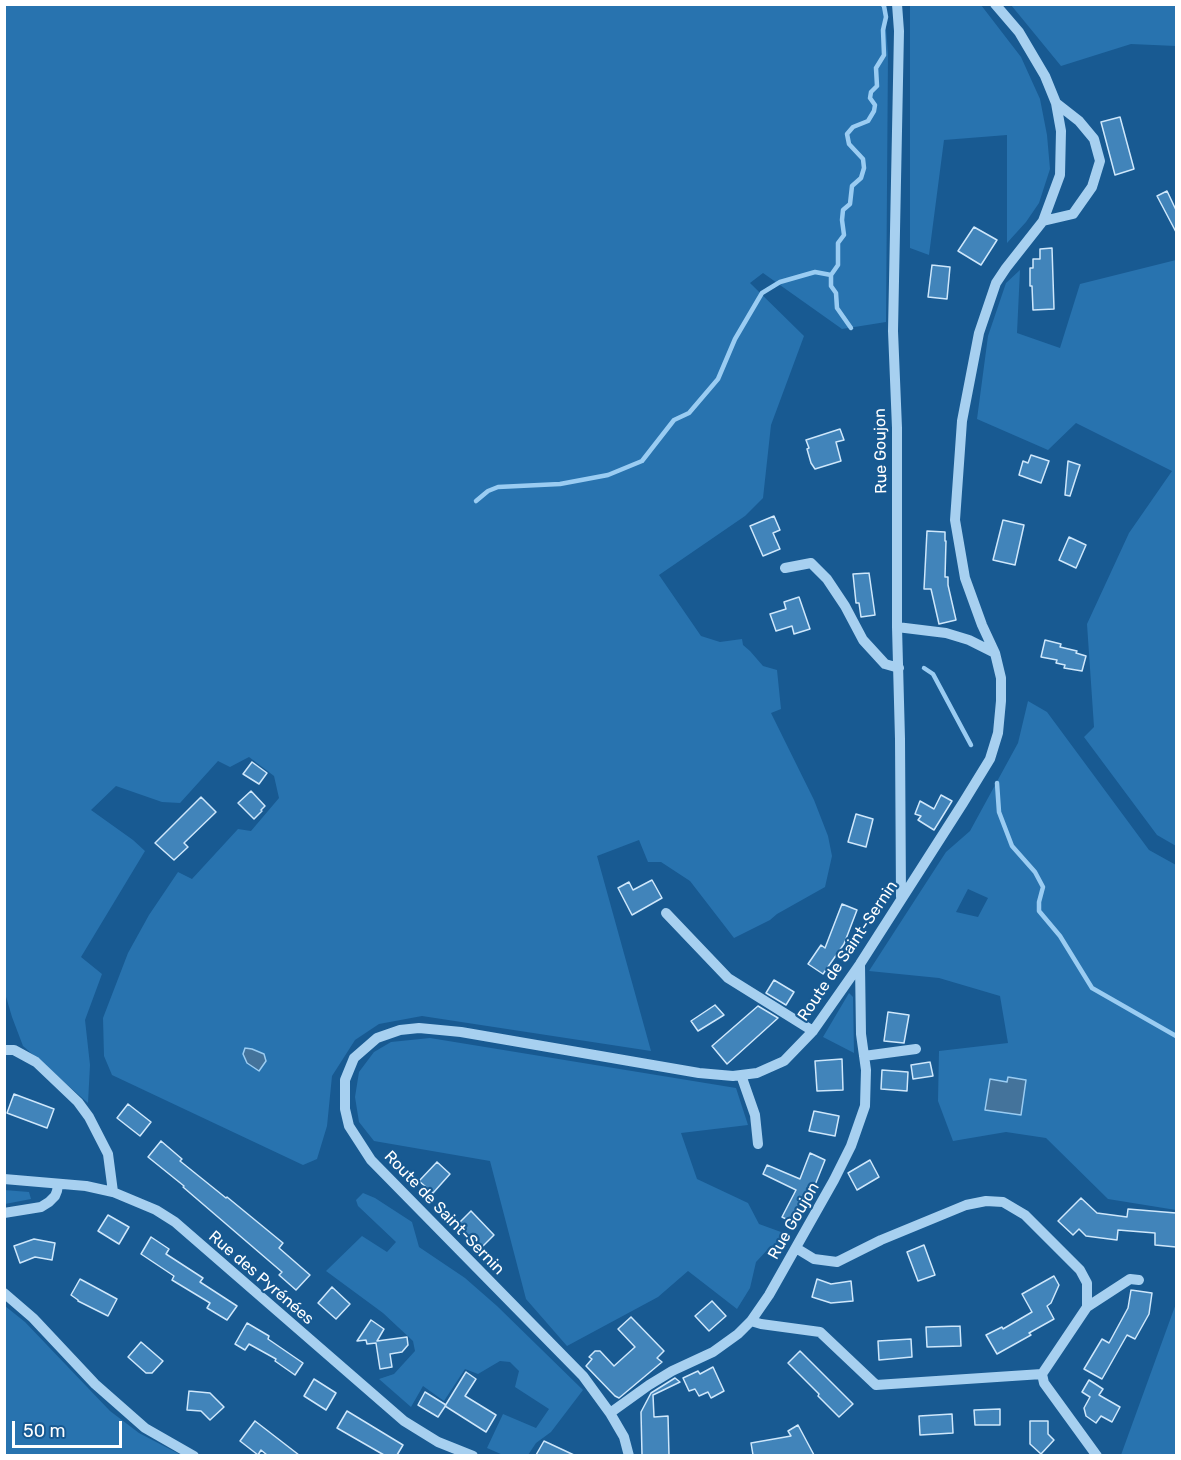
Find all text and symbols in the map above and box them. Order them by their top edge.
street label: Rue Goujon [871,408,891,494]
street label: Route de Saint-Sernin [794,877,902,1025]
street label: Route de Saint-Sernin [380,1147,508,1279]
street label: Rue Goujon [764,1179,824,1263]
street label: Rue des Pyrénées [204,1227,318,1329]
scale bar [15,1409,124,1447]
text: 50 m [23,1420,66,1442]

